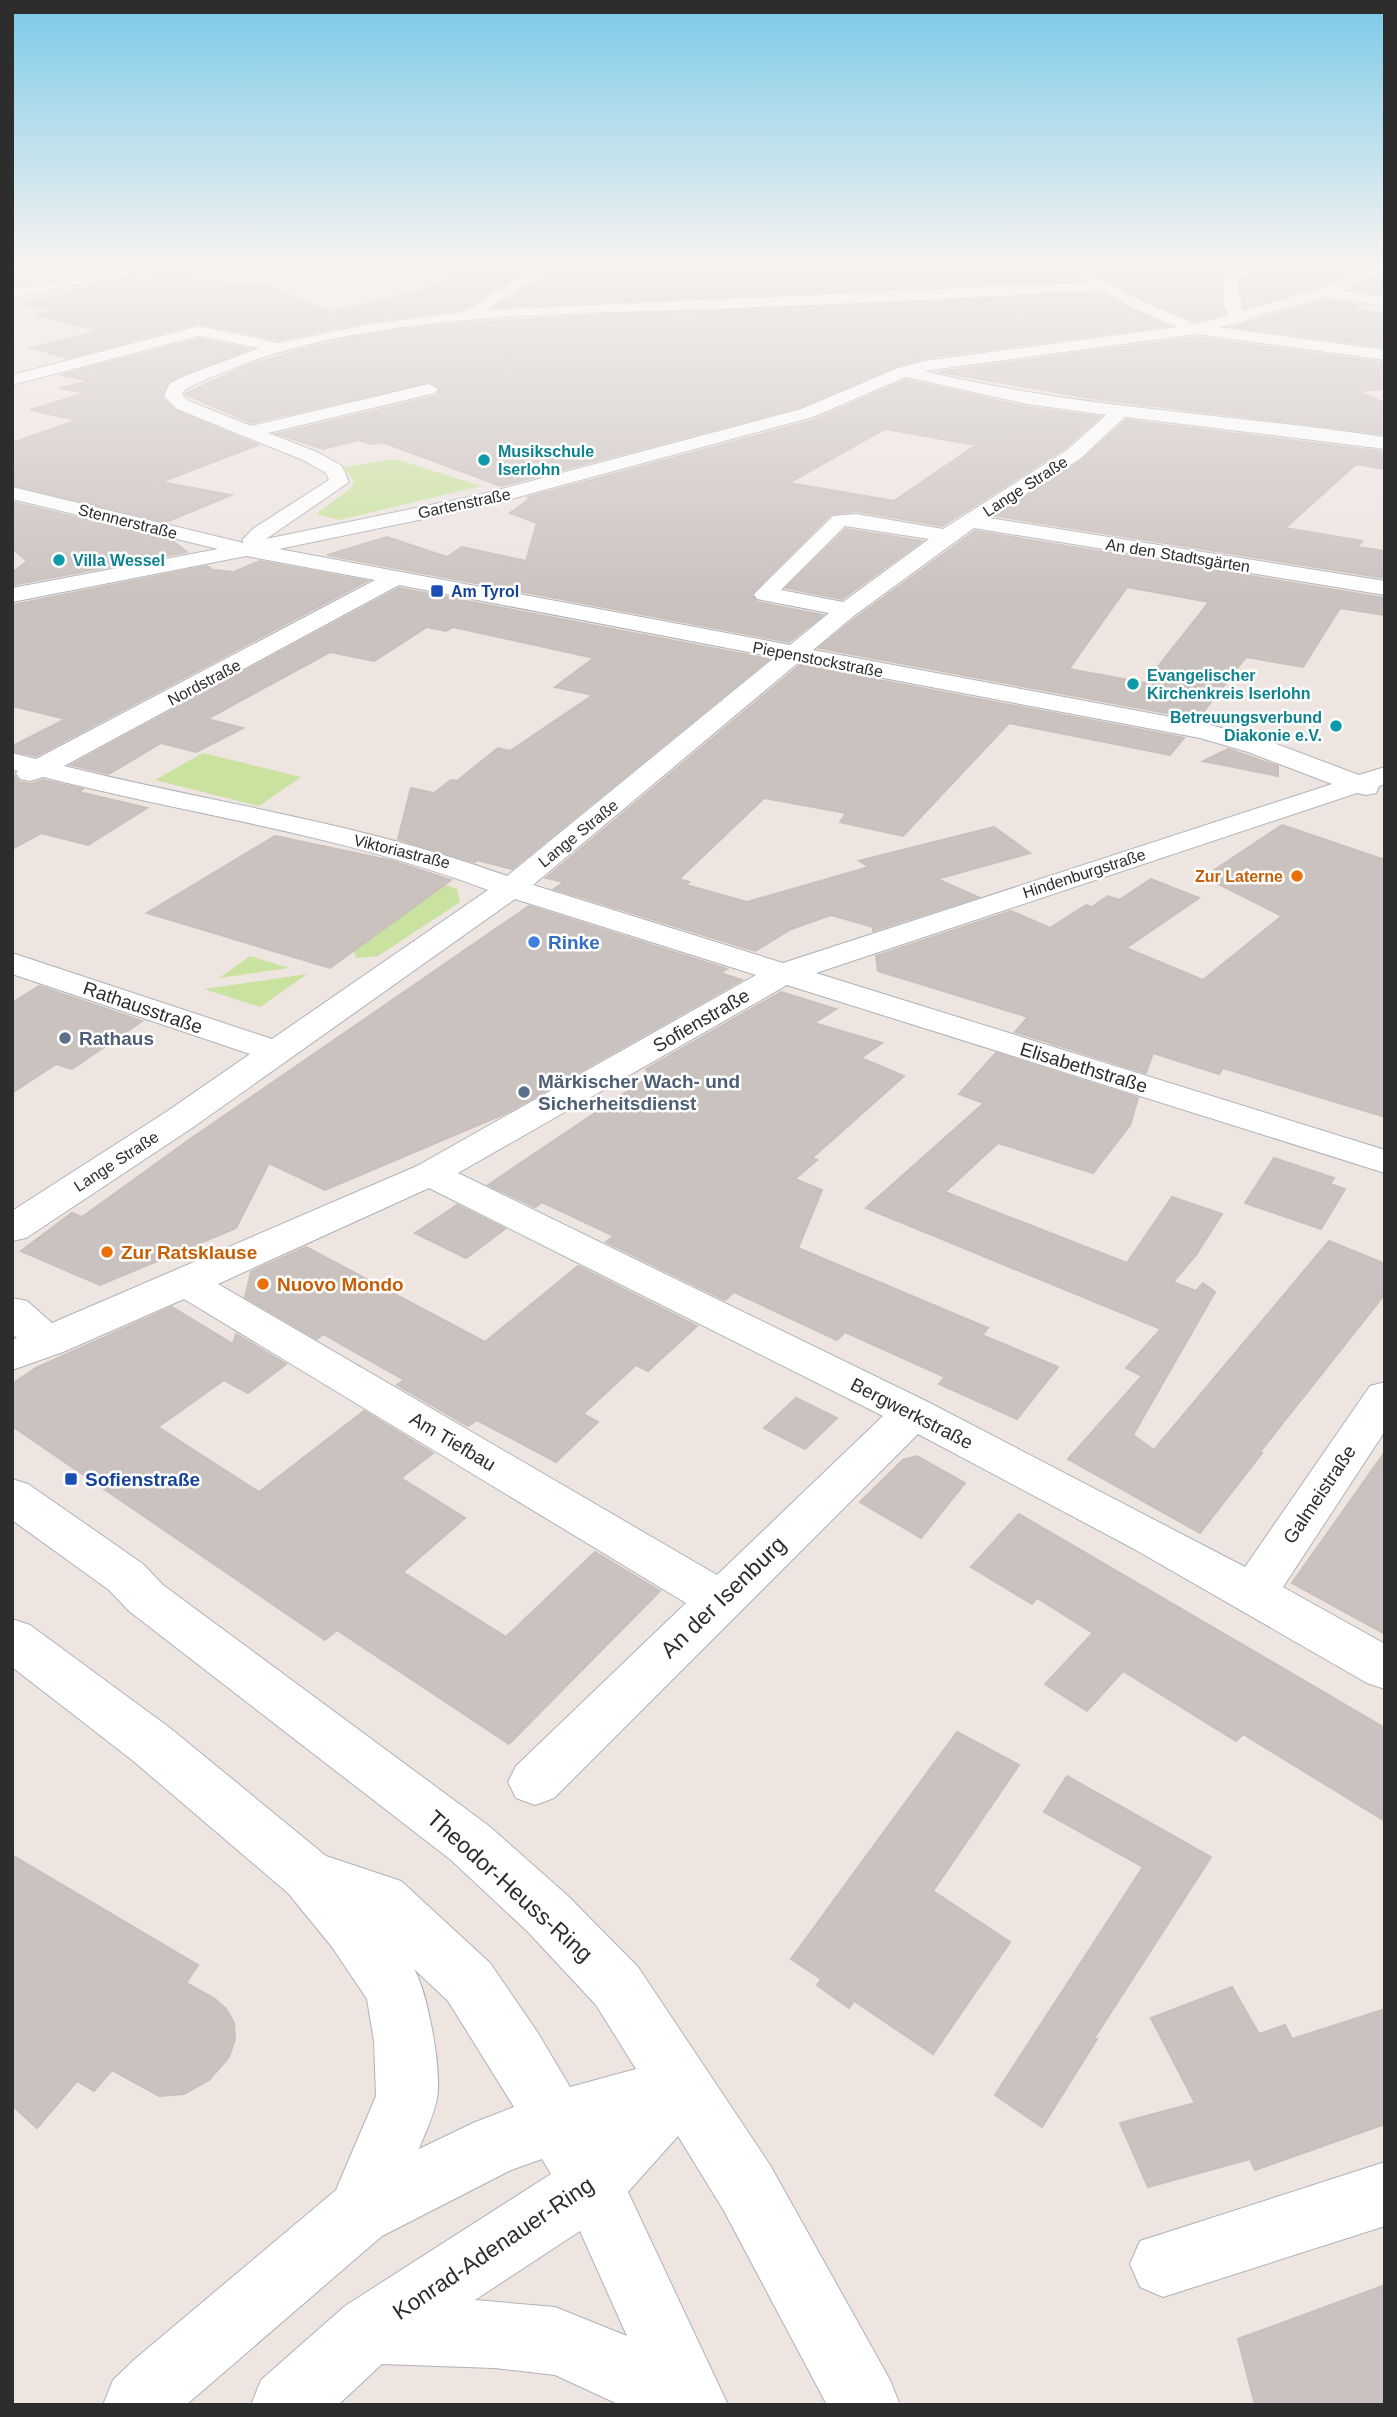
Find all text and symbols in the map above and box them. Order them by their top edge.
place label: Musikschule Iserlohn [498,443,594,478]
marker: Musikschule Iserlohn [476,452,492,468]
street label: Lange Straße [980,453,1071,520]
street label: Gartenstraße [416,485,512,522]
street label: Stennerstraße [77,501,179,542]
street label: An den Stadtsgärten [1105,536,1251,575]
marker: Villa Wessel [51,552,67,568]
place label: Villa Wessel [73,552,165,569]
marker: Am Tyrol [429,583,445,599]
place label: Am Tyrol [451,583,519,600]
street label: Piepenstockstraße [751,639,885,680]
street label: Nordstraße [165,656,244,709]
place label: Evangelischer Kirchenkreis Iserlohn [1147,667,1311,702]
marker: Evangelischer Kirchenkreis Iserlohn [1125,676,1141,692]
place label: Betreuungsverbund Diakonie e.V. [1170,709,1322,744]
marker: Betreuungsverbund Diakonie e.V. [1328,718,1344,734]
street label: Lange Straße [535,796,621,871]
street label: Viktoriastraße [352,831,452,872]
street label: Hindenburgstraße [1021,846,1148,901]
place label: Zur Laterne [1195,868,1283,885]
marker: Zur Laterne [1289,868,1305,884]
place label: Rinke [548,932,600,953]
marker: Rinke [526,934,542,950]
street label: Rathausstraße [80,976,206,1038]
street label: Sofienstraße [649,984,753,1056]
place label: Rathaus [79,1027,154,1049]
marker: Rathaus [57,1030,73,1046]
street label: Elisabethstraße [1018,1038,1150,1097]
place label: Märkischer Wach- und Sicherheitsdienst [538,1071,740,1114]
marker: Märkischer Wach- und Sicherheitsdienst [516,1084,532,1100]
street label: Lange Straße [71,1128,162,1195]
place label: Zur Ratsklause [121,1242,257,1263]
marker: Zur Ratsklause [99,1244,115,1260]
place label: Nuovo Mondo [277,1274,404,1295]
marker: Nuovo Mondo [255,1276,271,1292]
street label: Bergwerkstraße [847,1374,976,1453]
street label: Am Tiefbau [406,1408,499,1475]
street label: Galmeistraße [1279,1441,1360,1547]
place label: Sofienstraße [85,1469,200,1490]
marker: Sofienstraße [63,1471,79,1487]
street label: An der Isenburg [655,1531,791,1663]
street label: Theodor-Heuss-Ring [422,1805,598,1967]
street label: Konrad-Adenauer-Ring [388,2171,598,2325]

